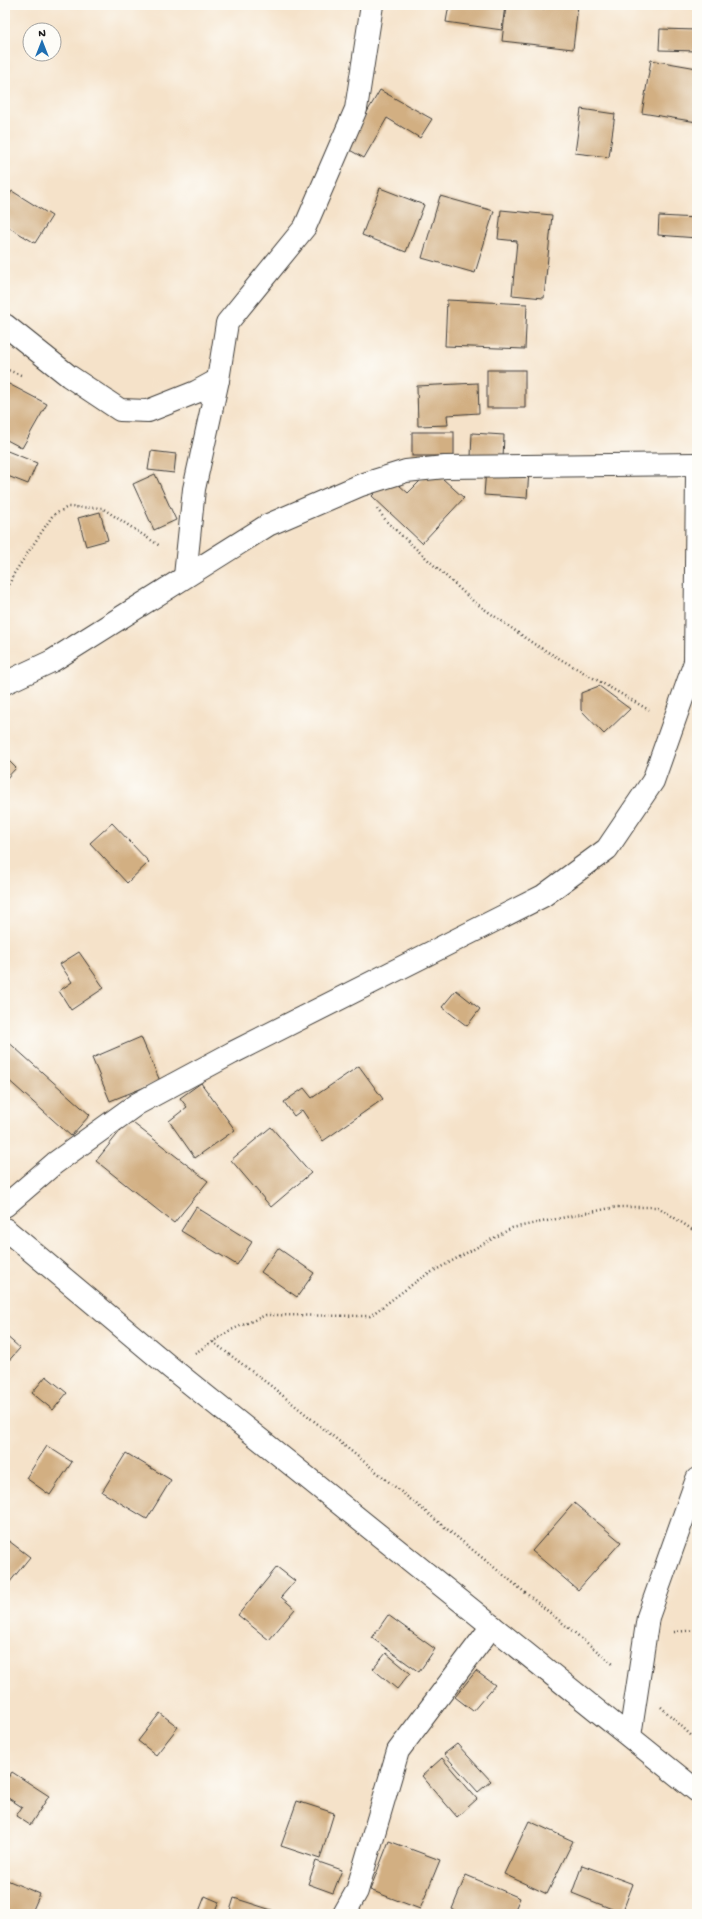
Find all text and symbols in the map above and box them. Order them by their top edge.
north arrow [22,22,62,62]
text: N [38,28,46,40]

